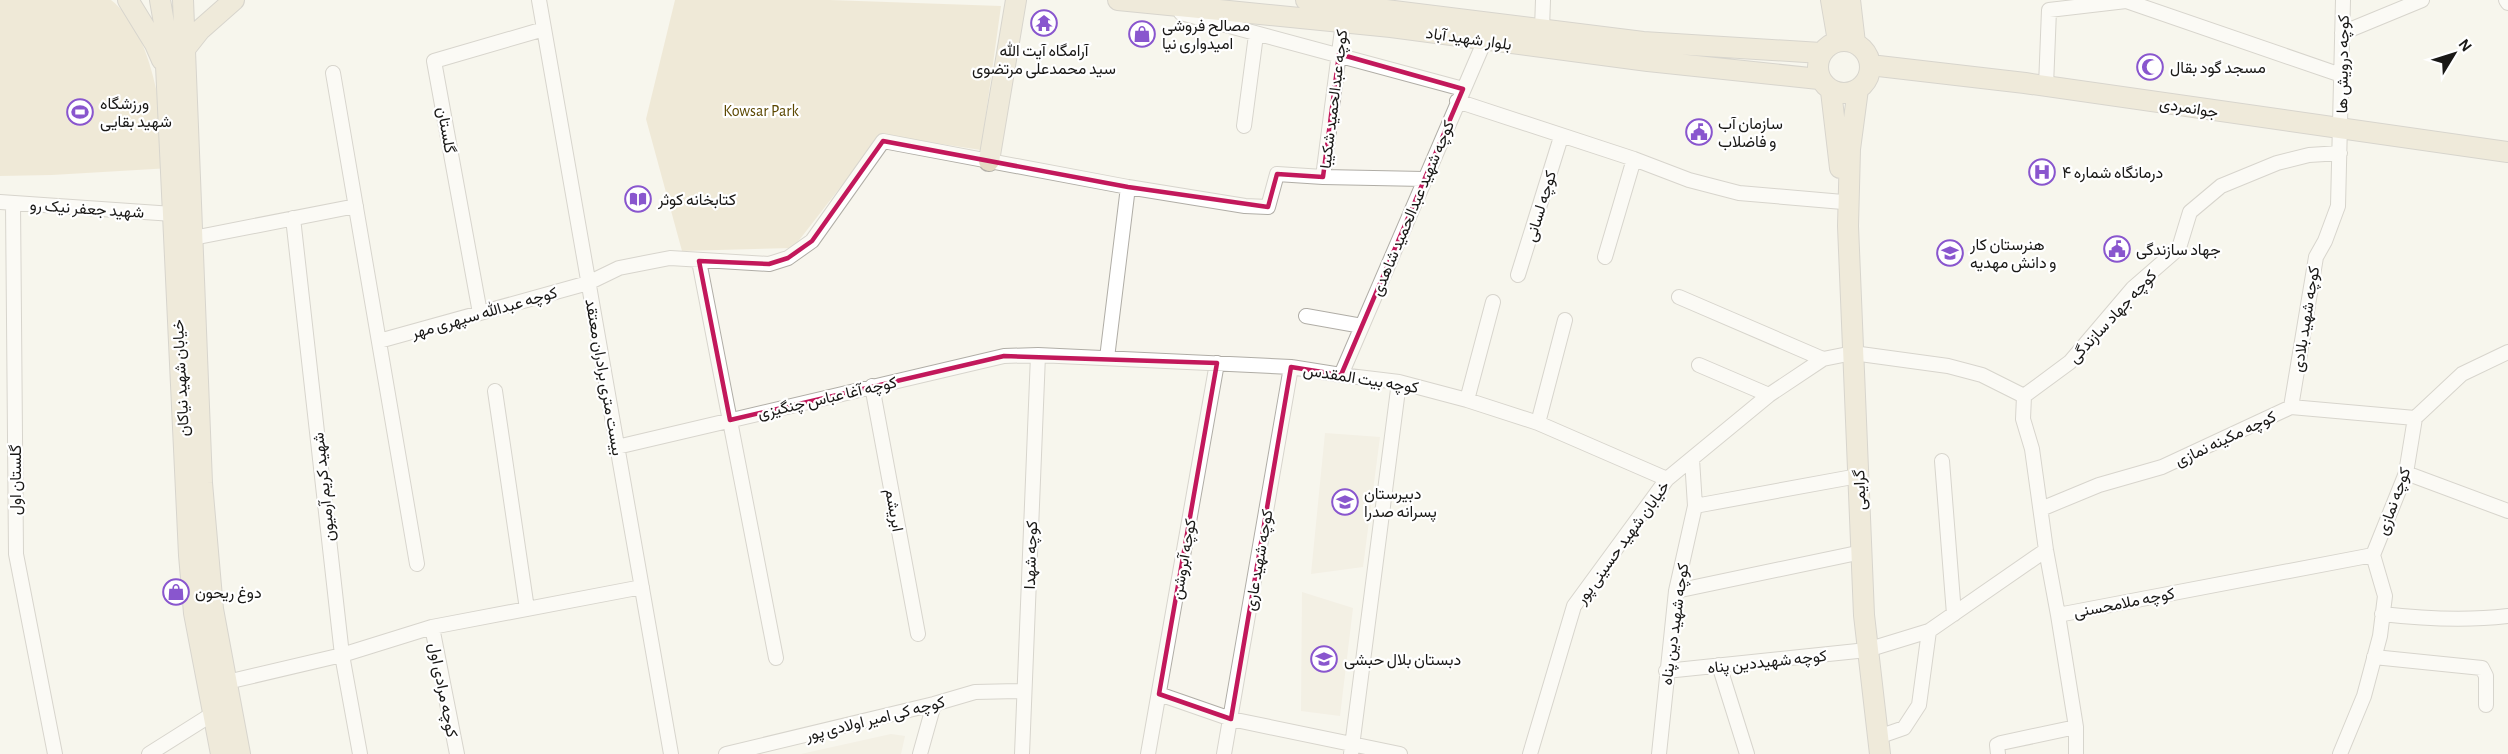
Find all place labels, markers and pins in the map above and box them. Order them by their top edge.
temple icon: آرامگاه آیت الله سید محمدعلی مرتضوی [1029,8,1059,38]
place label: مصالح فروشی امیدواری نیا [1162,18,1250,54]
shop icon: مصالح فروشی امیدواری نیا [1127,19,1157,49]
place label: آرامگاه آیت الله سید محمدعلی مرتضوی [972,41,1116,79]
mosque icon: مسجد گود بقال [2135,52,2165,82]
place label: مسجد گود بقال [2170,60,2266,78]
place label: ورزشگاه شهید بقایی [100,96,172,132]
sports icon: ورزشگاه شهید بقایی [65,97,95,127]
place label: سازمان آب و فاضلاب [1718,116,1783,152]
public building icon: سازمان آب و فاضلاب [1684,117,1714,147]
hospital icon: درمانگاه شماره ۴ [2027,157,2057,187]
place label: درمانگاه شماره ۴ [2062,165,2163,183]
library icon: کتابخانه کوثر [623,184,653,214]
place label: کتابخانه کوثر [657,192,736,210]
public building icon: جهاد سازندگی [2102,234,2132,264]
place label: هنرستان کار و دانش مهدیه [1969,237,2056,273]
school or university icon: هنرستان کار و دانش مهدیه [1935,238,1965,268]
place label: جهاد سازندگی [2136,242,2221,260]
place label: دبیرستان پسرانه صدرا [1364,486,1437,523]
school or university icon: دبیرستان پسرانه صدرا [1330,487,1360,517]
shop icon: دوغ ریحون [161,577,191,607]
place label: دوغ ریحون [195,585,262,604]
school or university icon: دبستان بلال حبشی [1309,644,1339,674]
place label: دبستان بلال حبشی [1344,652,1461,670]

